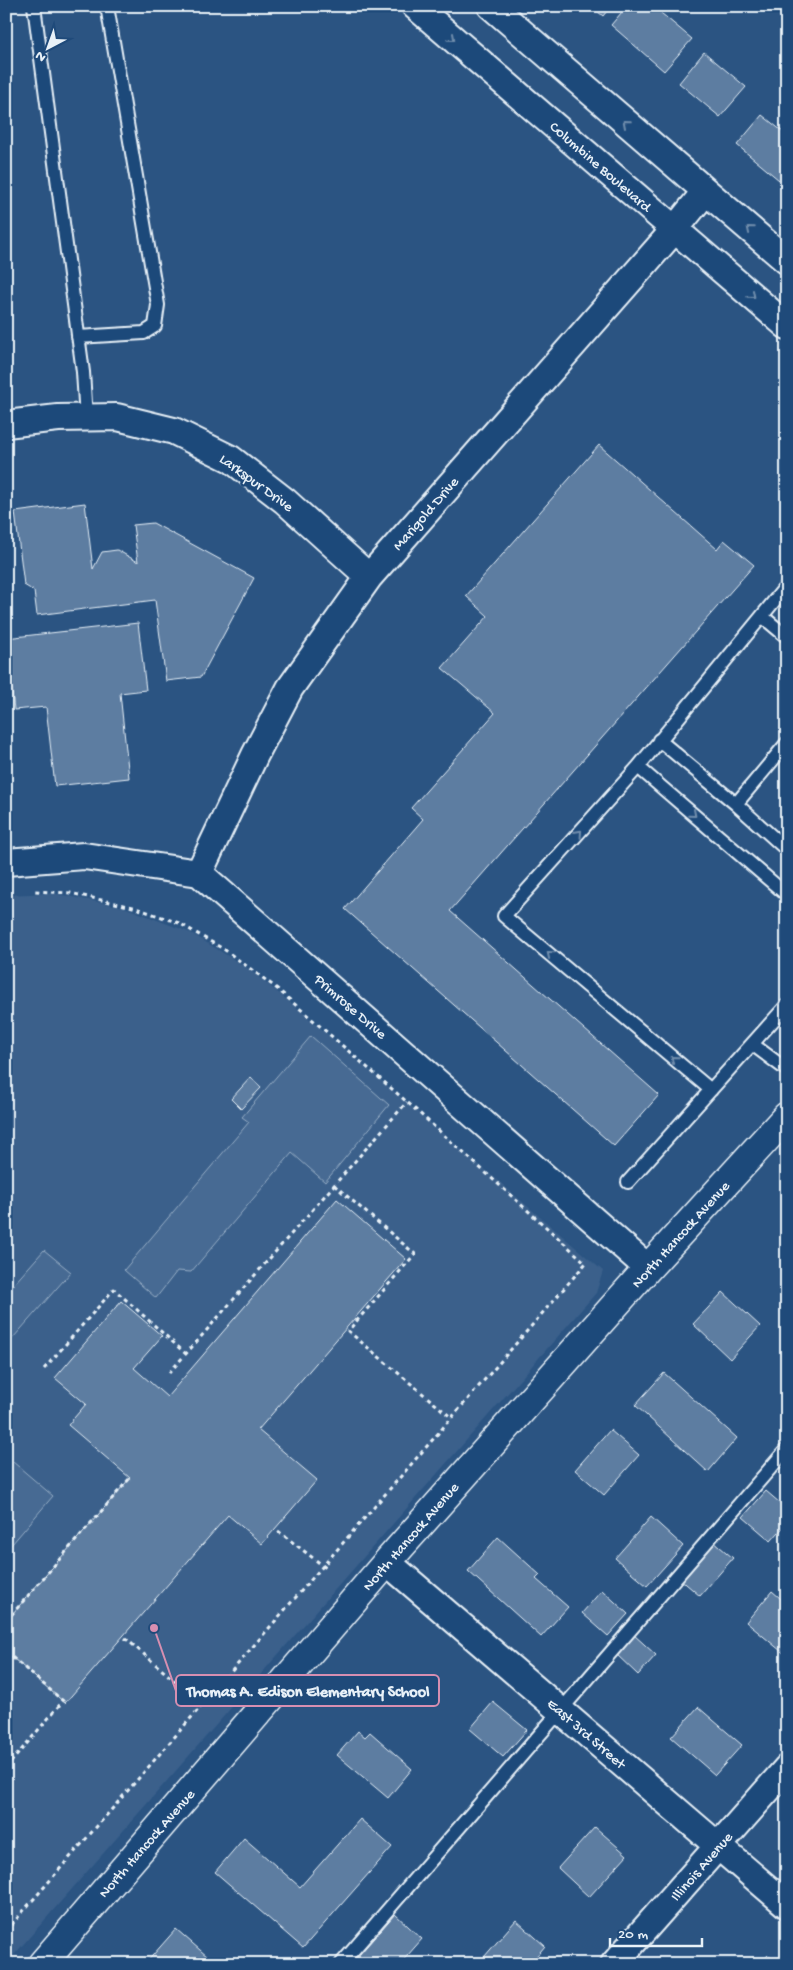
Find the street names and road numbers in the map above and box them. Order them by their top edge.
street label: Columbine Boulevard [545,118,655,217]
street label: Larkspur Drive [215,451,297,517]
street label: Marigold Drive [390,474,464,555]
street label: Primrose Drive [309,971,390,1044]
street label: North Hancock Avenue [629,1178,735,1293]
street label: North Hancock Avenue [359,1479,464,1595]
street label: East 3rd Street [543,1695,630,1775]
street label: North Hancock Avenue [95,1786,200,1902]
street label: Illinois Avenue [668,1829,738,1906]

